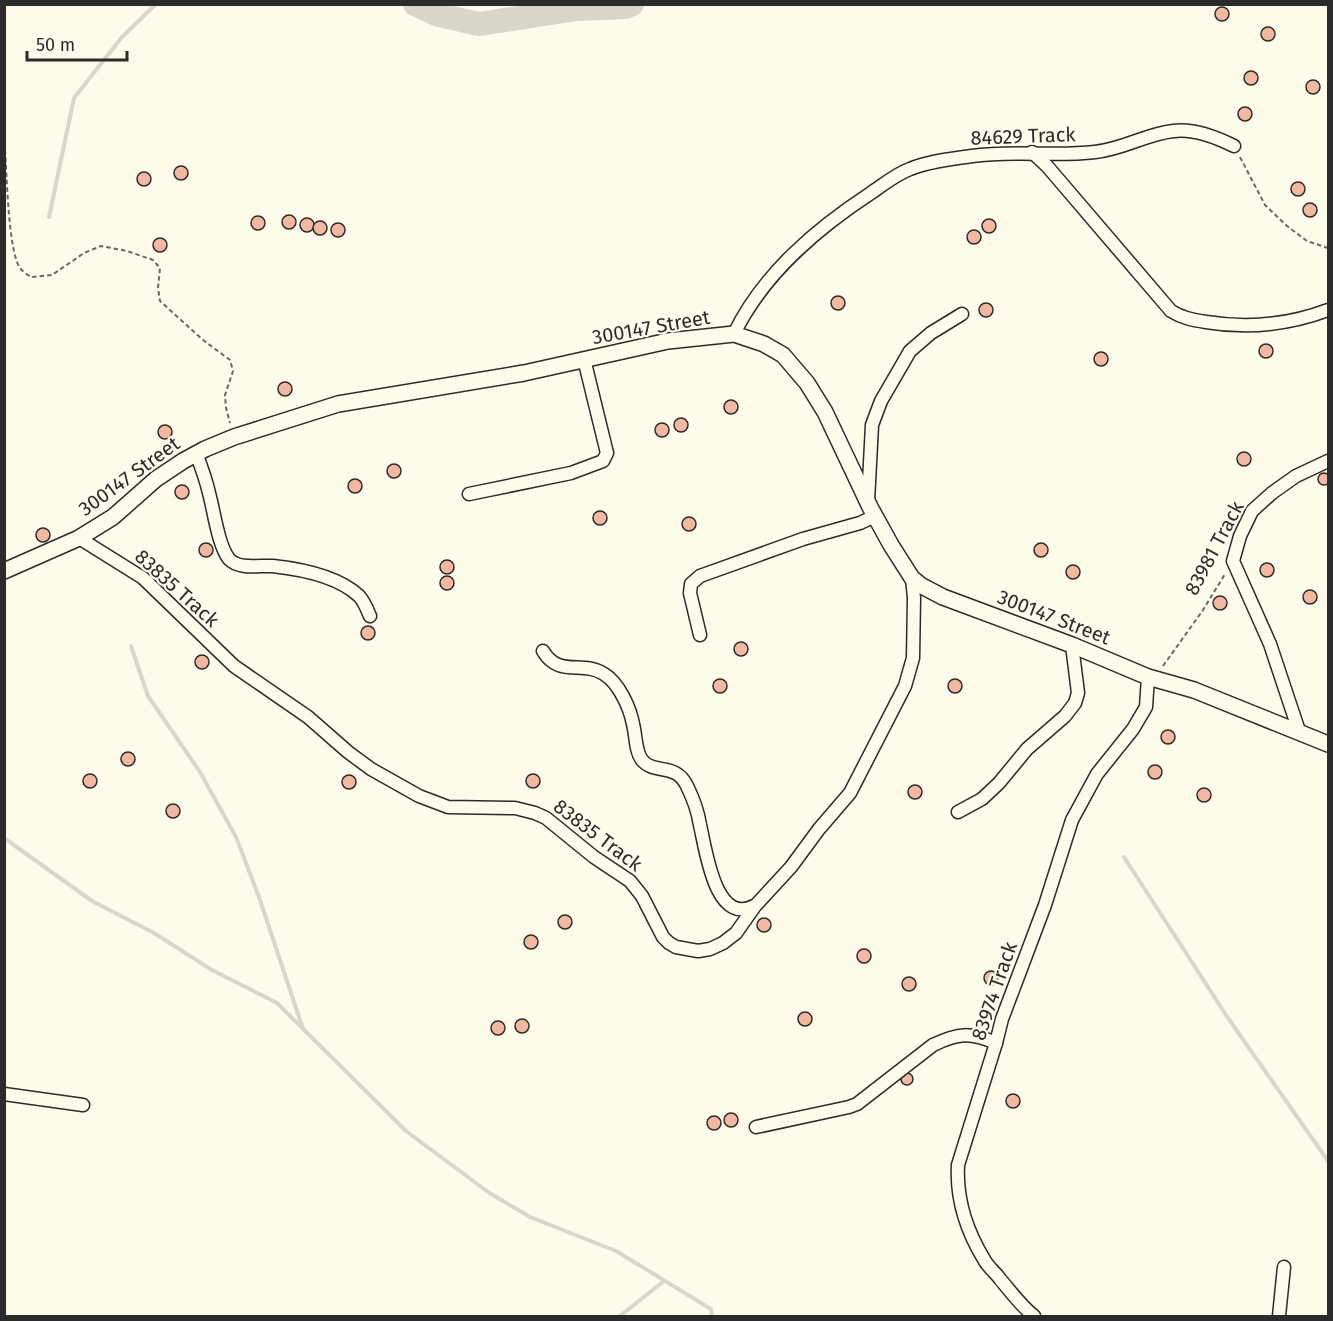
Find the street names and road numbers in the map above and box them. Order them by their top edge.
street label: 84629 Track [970,122,1077,150]
street label: 300147 Street [590,305,712,349]
street label: 300147 Street [74,431,185,521]
street label: 83981 Track [1179,496,1249,599]
street label: 83835 Track [130,544,225,632]
street label: 300147 Street [994,584,1115,650]
street label: 83835 Track [549,794,648,877]
street label: 83974 Track [966,938,1022,1043]

